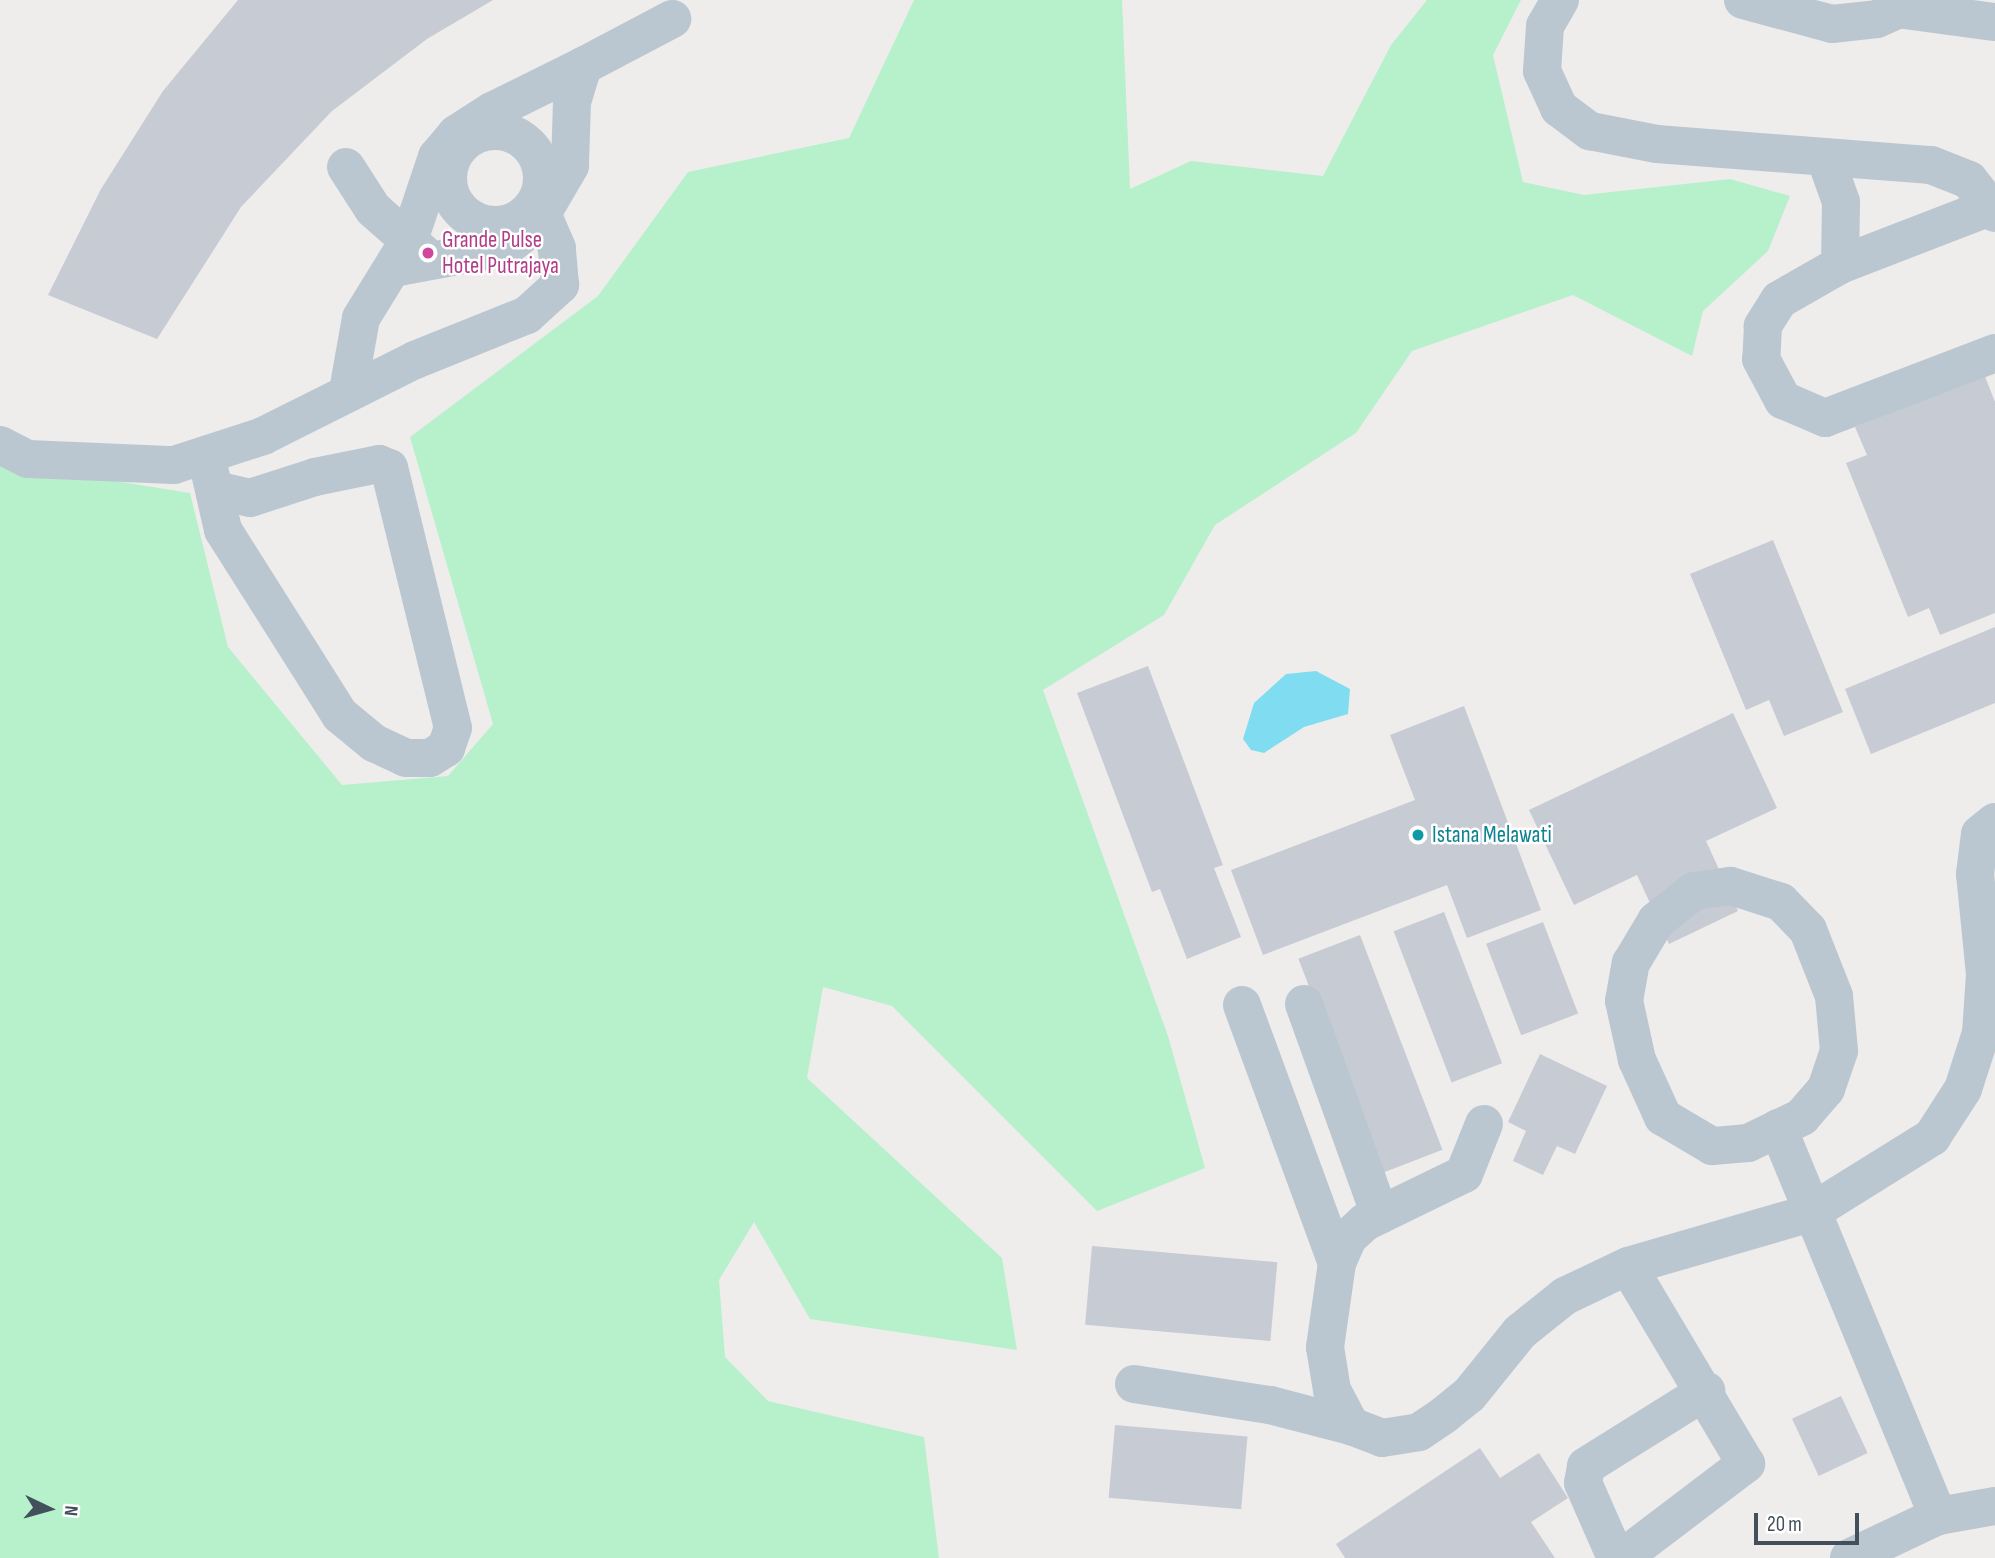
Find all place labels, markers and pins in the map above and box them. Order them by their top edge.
place label: Grande Pulse Hotel Putrajaya [442,226,559,280]
marker: Grande Pulse Hotel Putrajaya [420,245,436,261]
place label: Istana Melawati [1432,821,1552,849]
marker: Istana Melawati [1410,827,1426,843]

